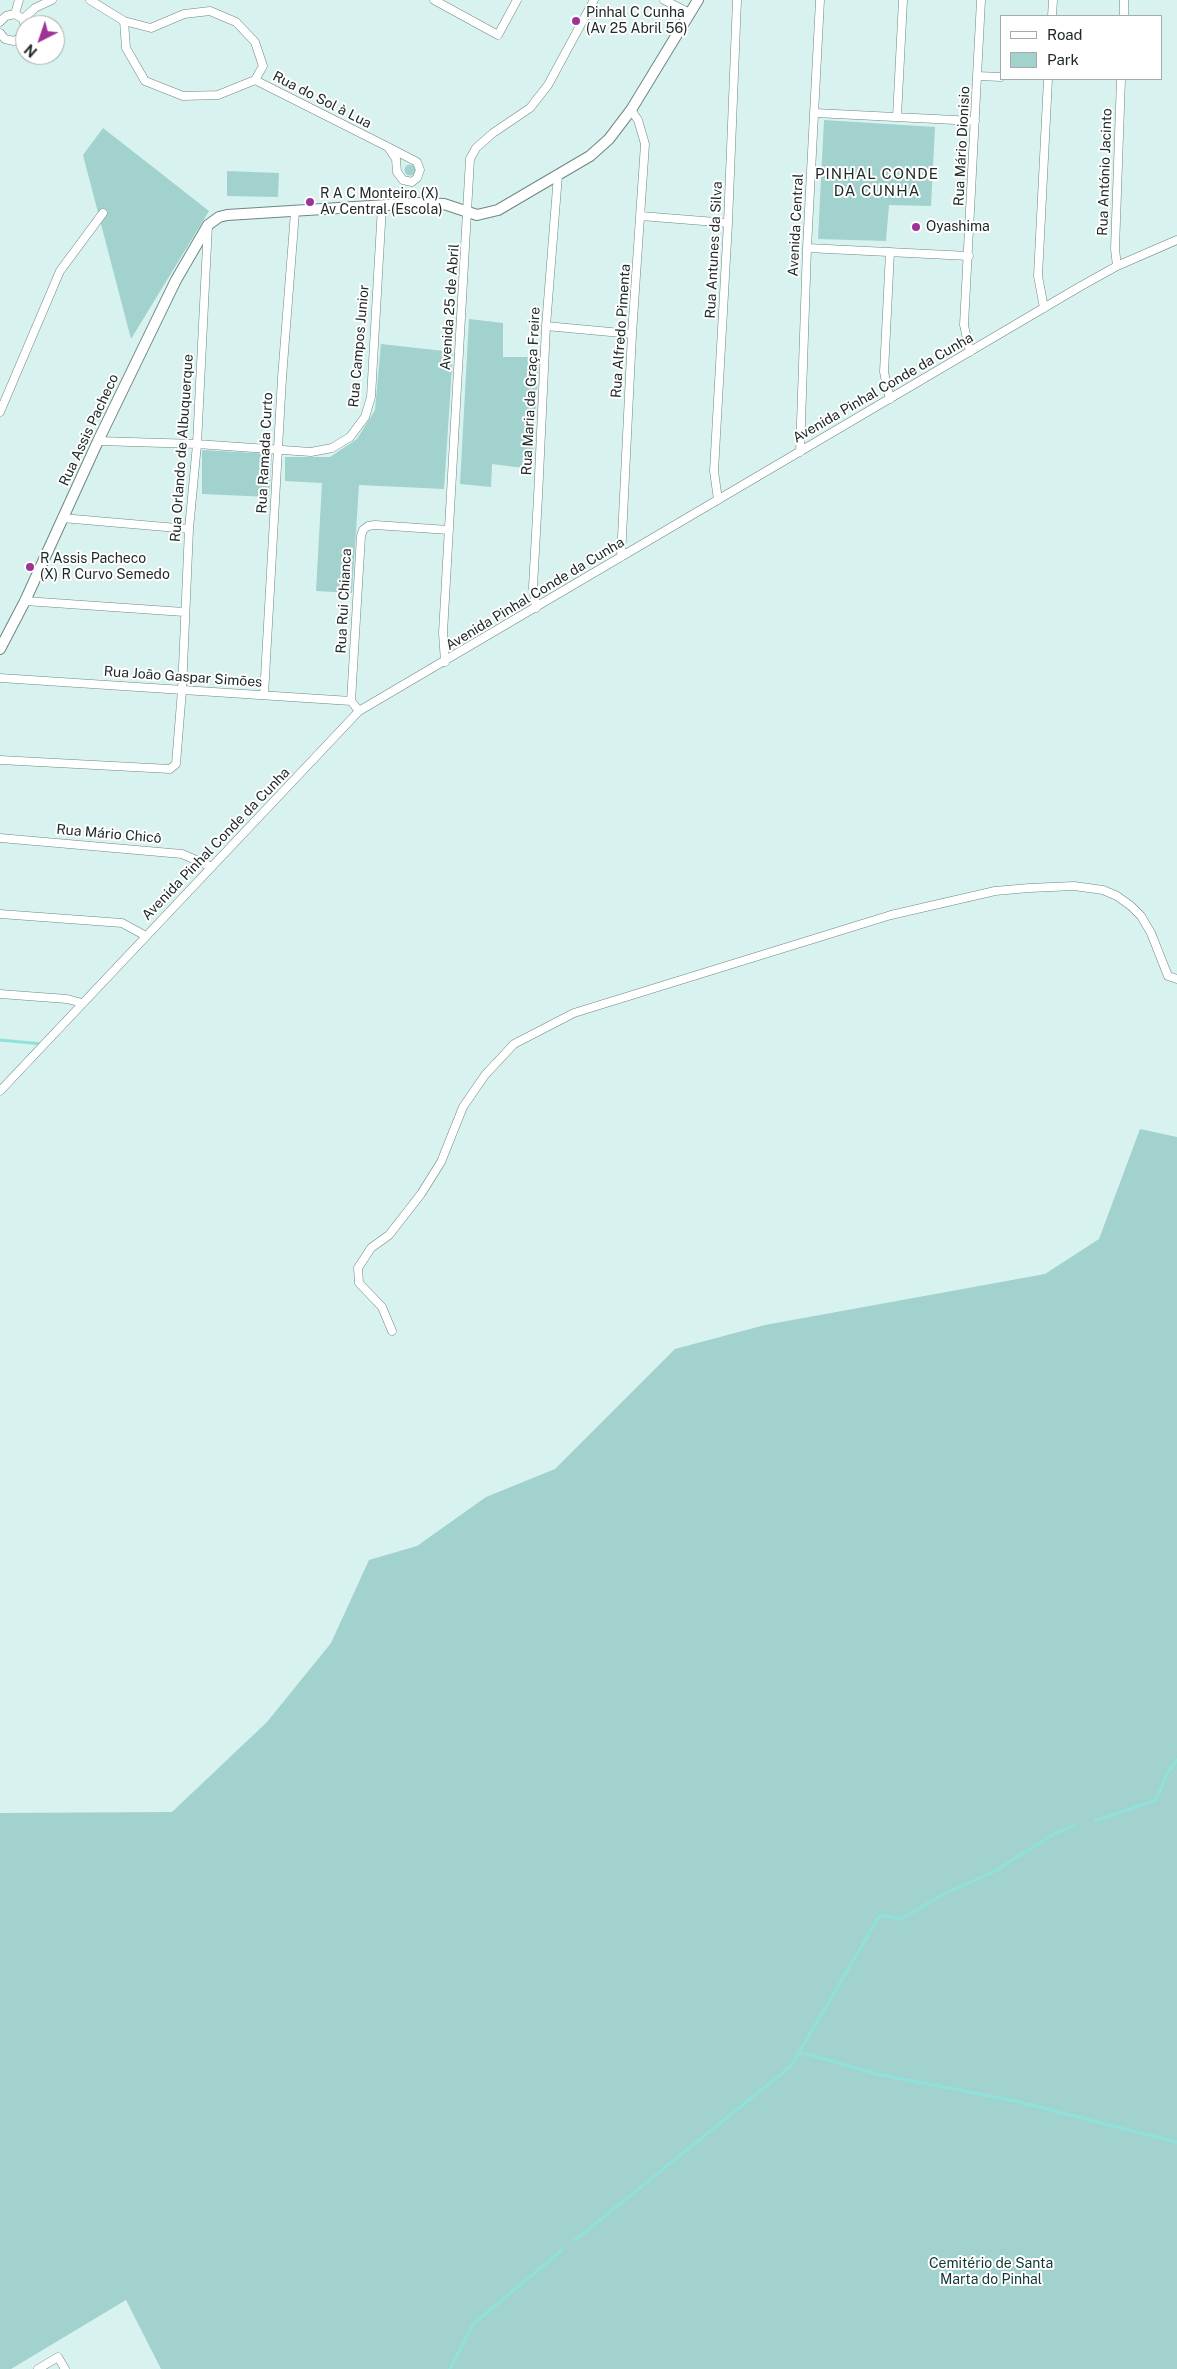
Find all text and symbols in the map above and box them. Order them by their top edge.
place label: Pinhal C Cunha (Av 25 Abril 56) [586,5,687,38]
north arrow [15,15,65,65]
marker: Pinhal C Cunha (Av 25 Abril 56) [570,15,582,27]
legend [1000,15,1162,80]
text: Road [1047,26,1083,43]
text: N [21,41,40,60]
text: Park [1047,51,1079,68]
street label: Rua do Sol à Lua [270,68,374,132]
street label: Rua Mário Dionisio [950,86,974,206]
street label: Rua António Jacinto [1094,108,1116,236]
district label: PINHAL CONDE DA CUNHA [814,165,940,200]
street label: Avenida Central [785,173,807,277]
street label: Rua Antunes da Silva [702,181,726,319]
place label: R A C Monteiro (X) Av Central (Escola) [320,186,443,218]
marker: R A C Monteiro (X) Av Central (Escola) [304,196,316,208]
place label: Oyashima [926,219,990,235]
marker: Oyashima [910,221,922,233]
street label: Avenida 25 de Abril [437,243,463,371]
street label: Rua Alfredo Pimenta [608,263,634,399]
street label: Rua Campos Junior [345,284,373,408]
street label: Rua Maria da Graça Freire [518,306,544,476]
street label: Avenida Pinhal Conde da Cunha [790,329,976,447]
street label: Rua Orlando de Albuquerque [167,353,197,543]
street label: Rua Assis Pacheco [56,371,122,489]
street label: Rua Ramada Curto [253,392,277,514]
street label: Avenida Pinhal Conde da Cunha [443,534,627,654]
street label: Rua Rui Chianca [333,548,355,654]
place label: R Assis Pacheco (X) R Curvo Semedo [40,551,170,584]
marker: R Assis Pacheco (X) R Curvo Semedo [24,561,36,573]
street label: Rua João Gaspar Simões [103,663,263,691]
street label: Avenida Pinhal Conde da Cunha [139,764,293,924]
street label: Rua Mário Chicô [56,821,162,847]
park label: Cemitério de Santa Marta do Pinhal [929,2256,1053,2288]

